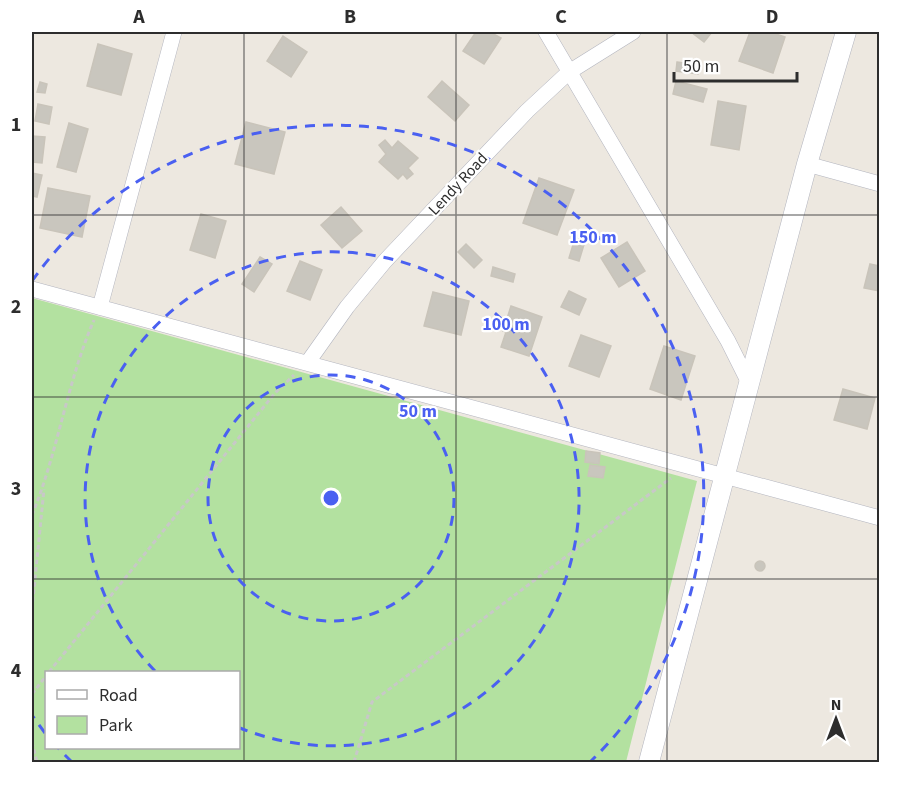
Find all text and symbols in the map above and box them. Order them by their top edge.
text: A [132,3,145,31]
text: B [344,3,356,31]
text: C [555,3,567,31]
text: D [766,3,778,31]
scale bar [674,45,797,83]
text: 50 m [683,54,719,79]
text: 1 [11,111,21,139]
street label: Lendy Road [423,148,493,220]
text: 150 m [569,225,617,250]
text: 2 [11,293,21,321]
text: 100 m [482,312,530,337]
text: 50 m [399,399,437,424]
text: 3 [11,475,21,503]
centre of rings [321,488,341,508]
text: 4 [11,657,22,685]
legend [45,671,240,749]
text: Road [99,683,138,708]
north arrow [806,689,866,749]
text: N [831,694,841,716]
text: Park [99,713,133,738]

